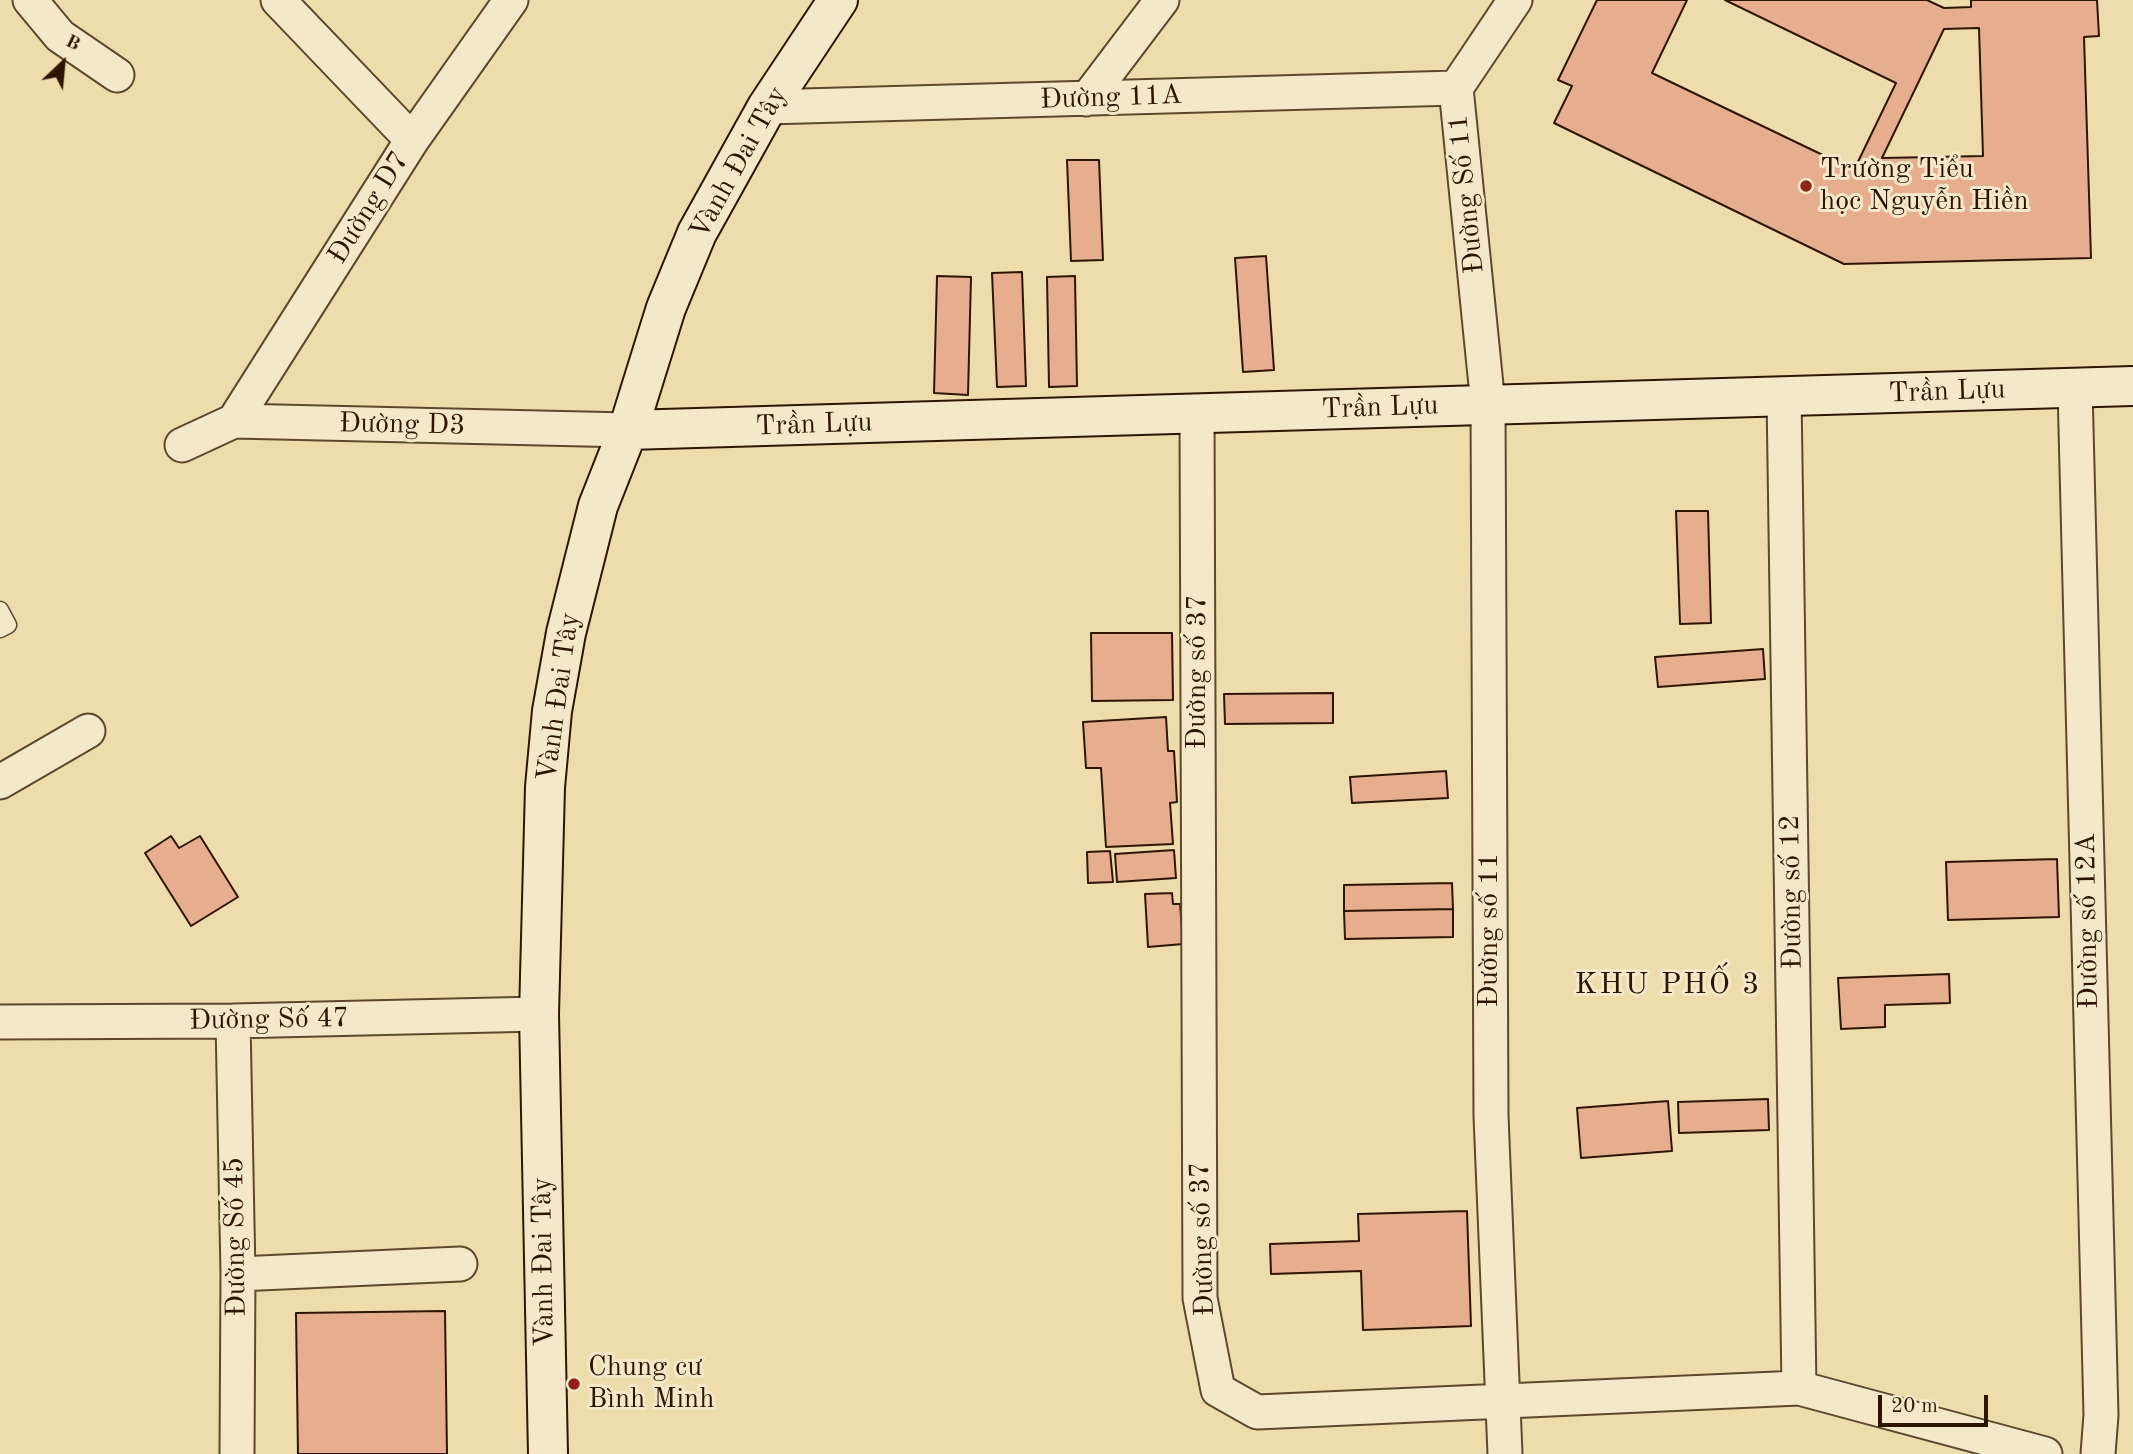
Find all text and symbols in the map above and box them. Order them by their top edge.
north arrow [28,28,98,98]
text: B [62,32,83,55]
street label: Đường 11A [1039,79,1183,117]
street label: Vành Đai Tây [683,81,795,245]
street label: Đường Số 11 [1442,113,1492,275]
street label: Đường D7 [321,145,417,271]
place label: Trường Tiểu học Nguyễn Hiền [1820,153,2029,219]
marker: Trường Tiểu học Nguyễn Hiền [1798,178,1814,194]
street label: Trần Lựu [1888,373,2006,411]
street label: Trần Lựu [1321,389,1439,427]
street label: Trần Lựu [755,406,873,444]
street label: Đường D3 [338,407,466,443]
street label: Đường số 37 [1181,595,1215,749]
street label: Vành Đai Tây [531,610,587,784]
street label: Đường số 12 [1774,814,1810,970]
street label: Đường số 12A [2070,833,2106,1009]
street label: Đường số 11 [1473,853,1507,1007]
district label: KHU PHỐ 3 [1576,967,1760,1003]
street label: Đường Số 47 [189,1002,349,1038]
street label: Đường Số 45 [218,1157,254,1317]
street label: Đường số 37 [1184,1161,1222,1317]
street label: Vành Đai Tây [526,1177,562,1347]
place label: Chung cư Bình Minh [588,1351,714,1417]
marker: Chung cư Bình Minh [566,1376,582,1392]
scale bar [1881,1380,1991,1424]
text: 20 m [1891,1396,1938,1417]

